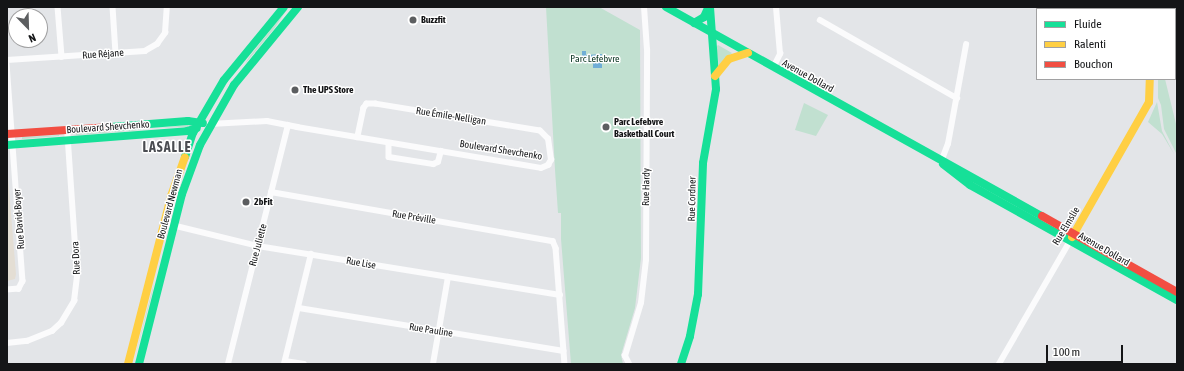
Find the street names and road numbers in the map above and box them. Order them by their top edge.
street label: Rue Réjane [82,47,124,61]
street label: Avenue Dollard [780,57,836,95]
street label: Rue Émile-Nelligan [415,105,487,127]
street label: Boulevard Shevchenko [66,118,150,136]
street label: Boulevard Shevchenko [459,138,543,162]
street label: Boulevard Newman [155,168,185,240]
street label: Rue Hardy [640,168,652,206]
street label: Rue Cordner [686,176,698,222]
street label: Rue David-Boyer [11,188,27,250]
street label: Rue Elmslie [1050,205,1082,247]
street label: Rue Préville [391,208,437,226]
street label: Rue Juliette [247,222,269,268]
street label: Avenue Dollard [1076,230,1132,268]
street label: Rue Dora [69,241,83,275]
street label: Rue Lise [345,254,377,272]
street label: Rue Pauline [408,321,454,339]

